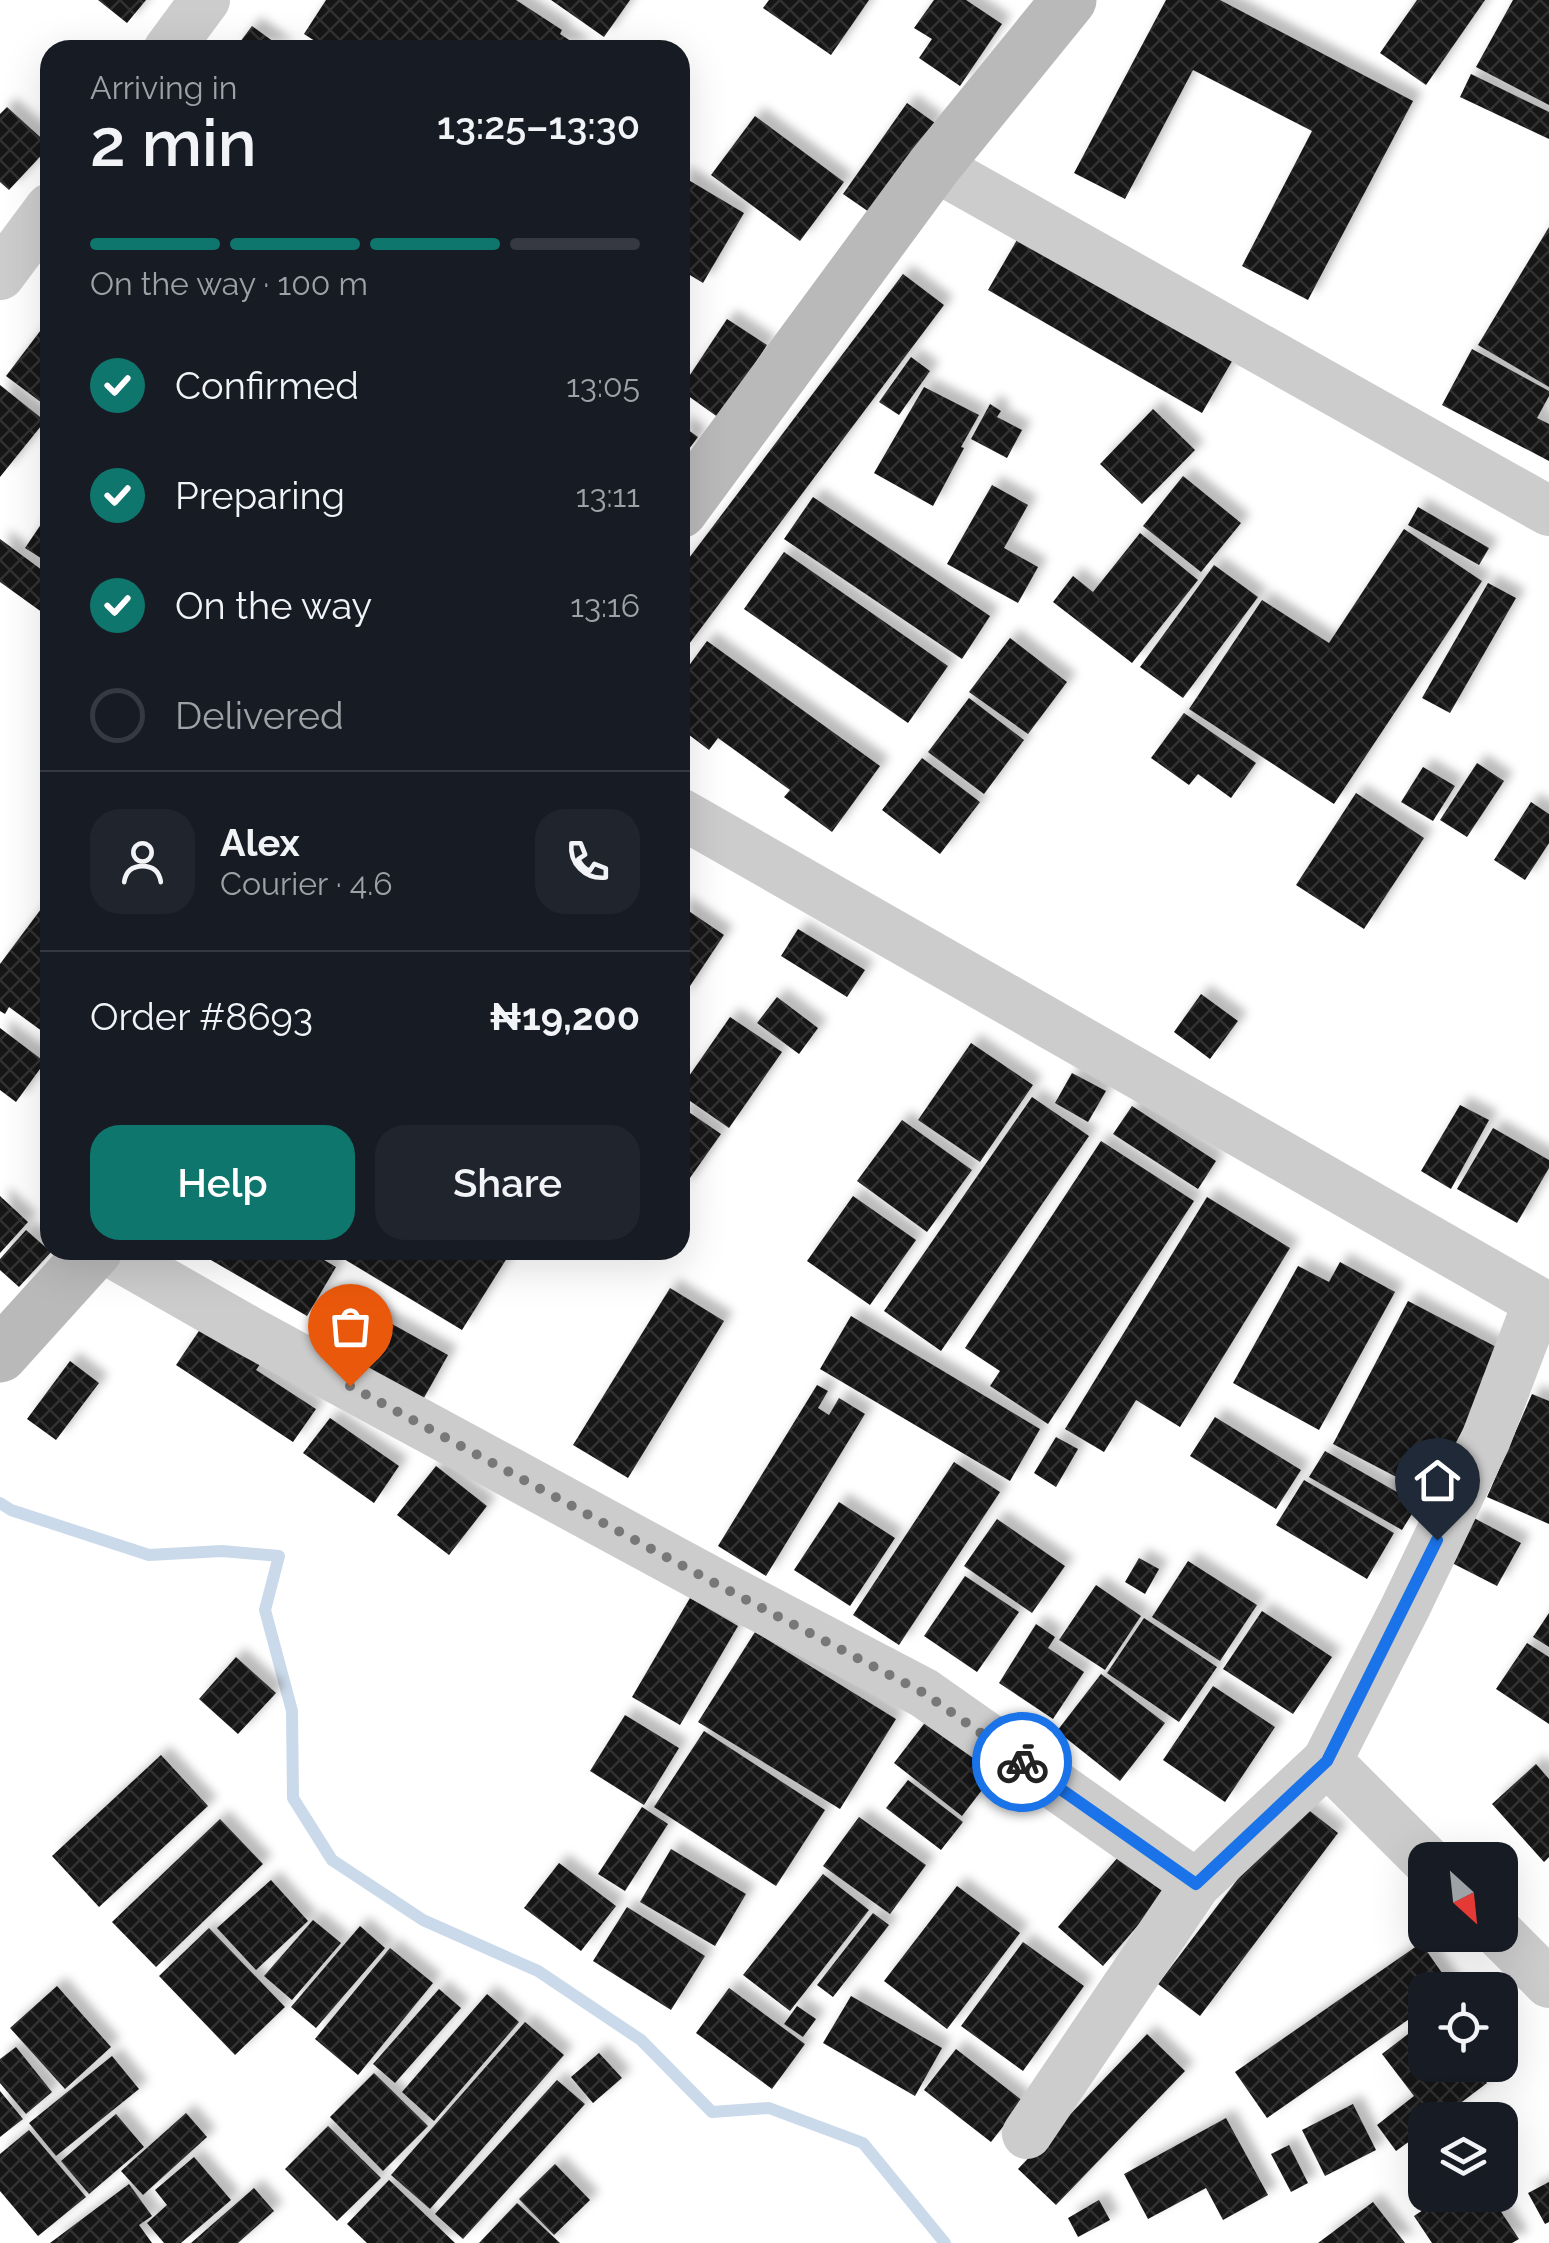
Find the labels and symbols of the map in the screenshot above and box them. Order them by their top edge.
pin [308,1284,393,1387]
pin [1395,1438,1480,1541]
courier [972,1712,1072,1812]
north arrow [1408,1842,1518,1952]

